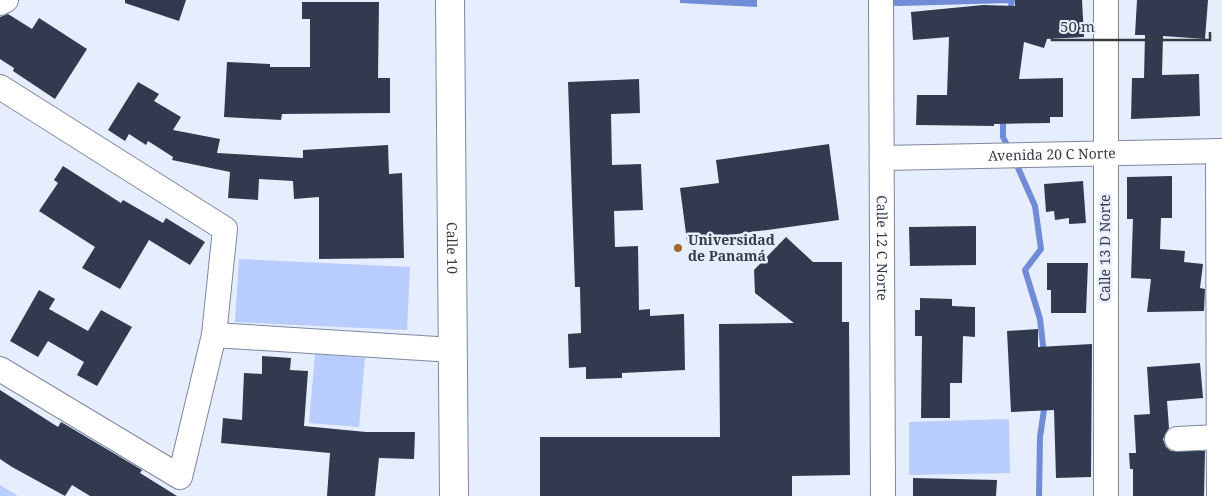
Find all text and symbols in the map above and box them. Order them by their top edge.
scale bar [1052,10,1210,42]
text: 50 m [1060,16,1095,36]
street label: Avenida 20 C Norte [988,143,1116,165]
street label: Calle 13 D Norte [1095,194,1114,302]
street label: Calle 12 C Norte [873,195,892,301]
street label: Calle 10 [443,222,462,274]
place label: Universidad de Panamá [688,230,775,265]
marker: Universidad de Panamá [672,242,684,254]

